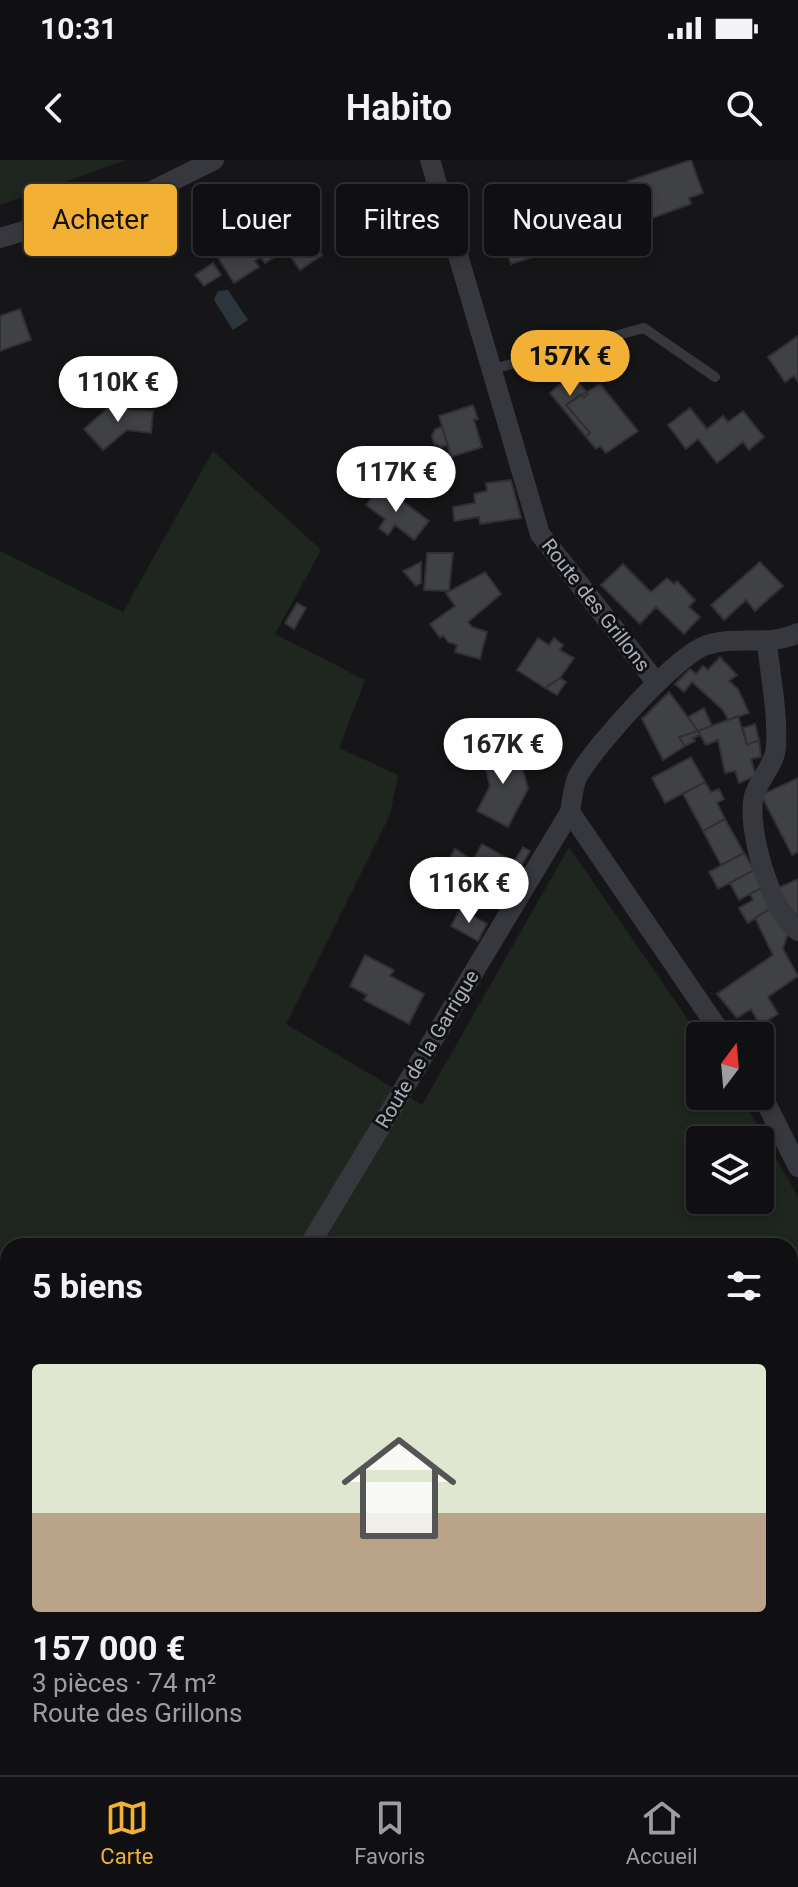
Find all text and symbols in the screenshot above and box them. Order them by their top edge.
text: 10:31 [40,11,117,46]
icon: back [32,86,76,130]
icon: search [722,86,766,130]
text: Habito [346,87,452,129]
chip: Acheter [24,184,177,256]
chip: Louer [193,184,320,256]
chip: Filtres [336,184,468,256]
chip: Nouveau [484,184,651,256]
pin: 157K € [505,330,635,398]
text: 157K € [529,341,611,371]
pin: 110K € [53,356,183,424]
text: 110K € [77,367,159,397]
pin: 117K € [331,446,461,514]
text: 117K € [355,457,437,487]
street label: Route des Grillons [537,534,655,676]
pin: 167K € [438,718,568,786]
text: 167K € [462,729,544,759]
pin: 116K € [404,857,534,925]
text: 116K € [428,868,510,898]
street label: Route de la Garrigue [370,966,484,1132]
north arrow [686,1022,774,1110]
map controls [686,1022,774,1214]
button: layers [686,1126,774,1214]
icon: filters [722,1264,766,1308]
text: 5 biens [32,1266,143,1306]
icon: home [327,1416,471,1560]
text: 157 000 € [32,1628,185,1668]
text: 3 pièces · 74 m² [32,1668,216,1698]
text: Route des Grillons [32,1698,242,1728]
tab: Carte [100,1796,154,1869]
tab: Favoris [354,1796,425,1869]
tab: Accueil [626,1796,698,1869]

